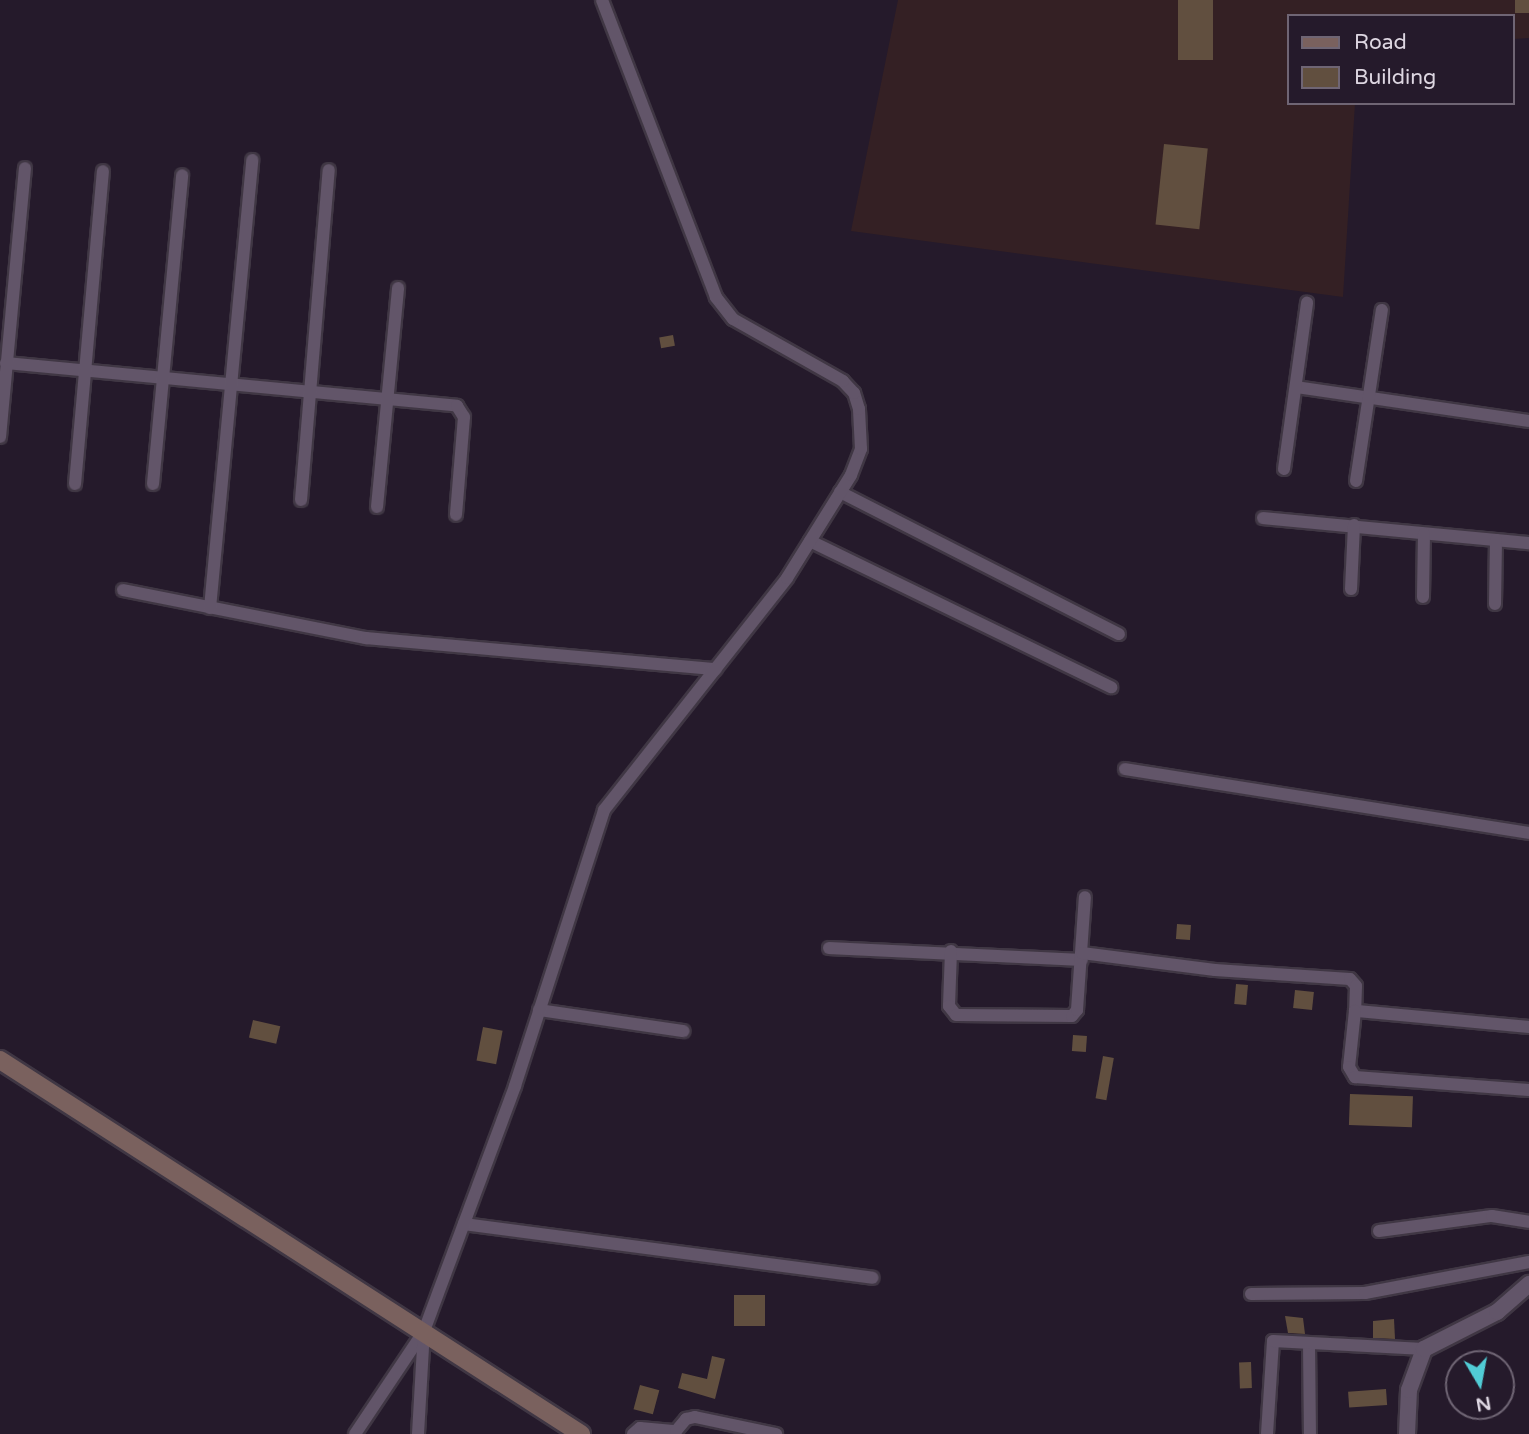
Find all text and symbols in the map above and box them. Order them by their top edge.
legend [1288,14,1515,105]
text: Road [1354,30,1407,55]
text: Building [1354,65,1436,90]
north arrow [1445,1350,1515,1420]
text: N [1474,1392,1493,1416]

